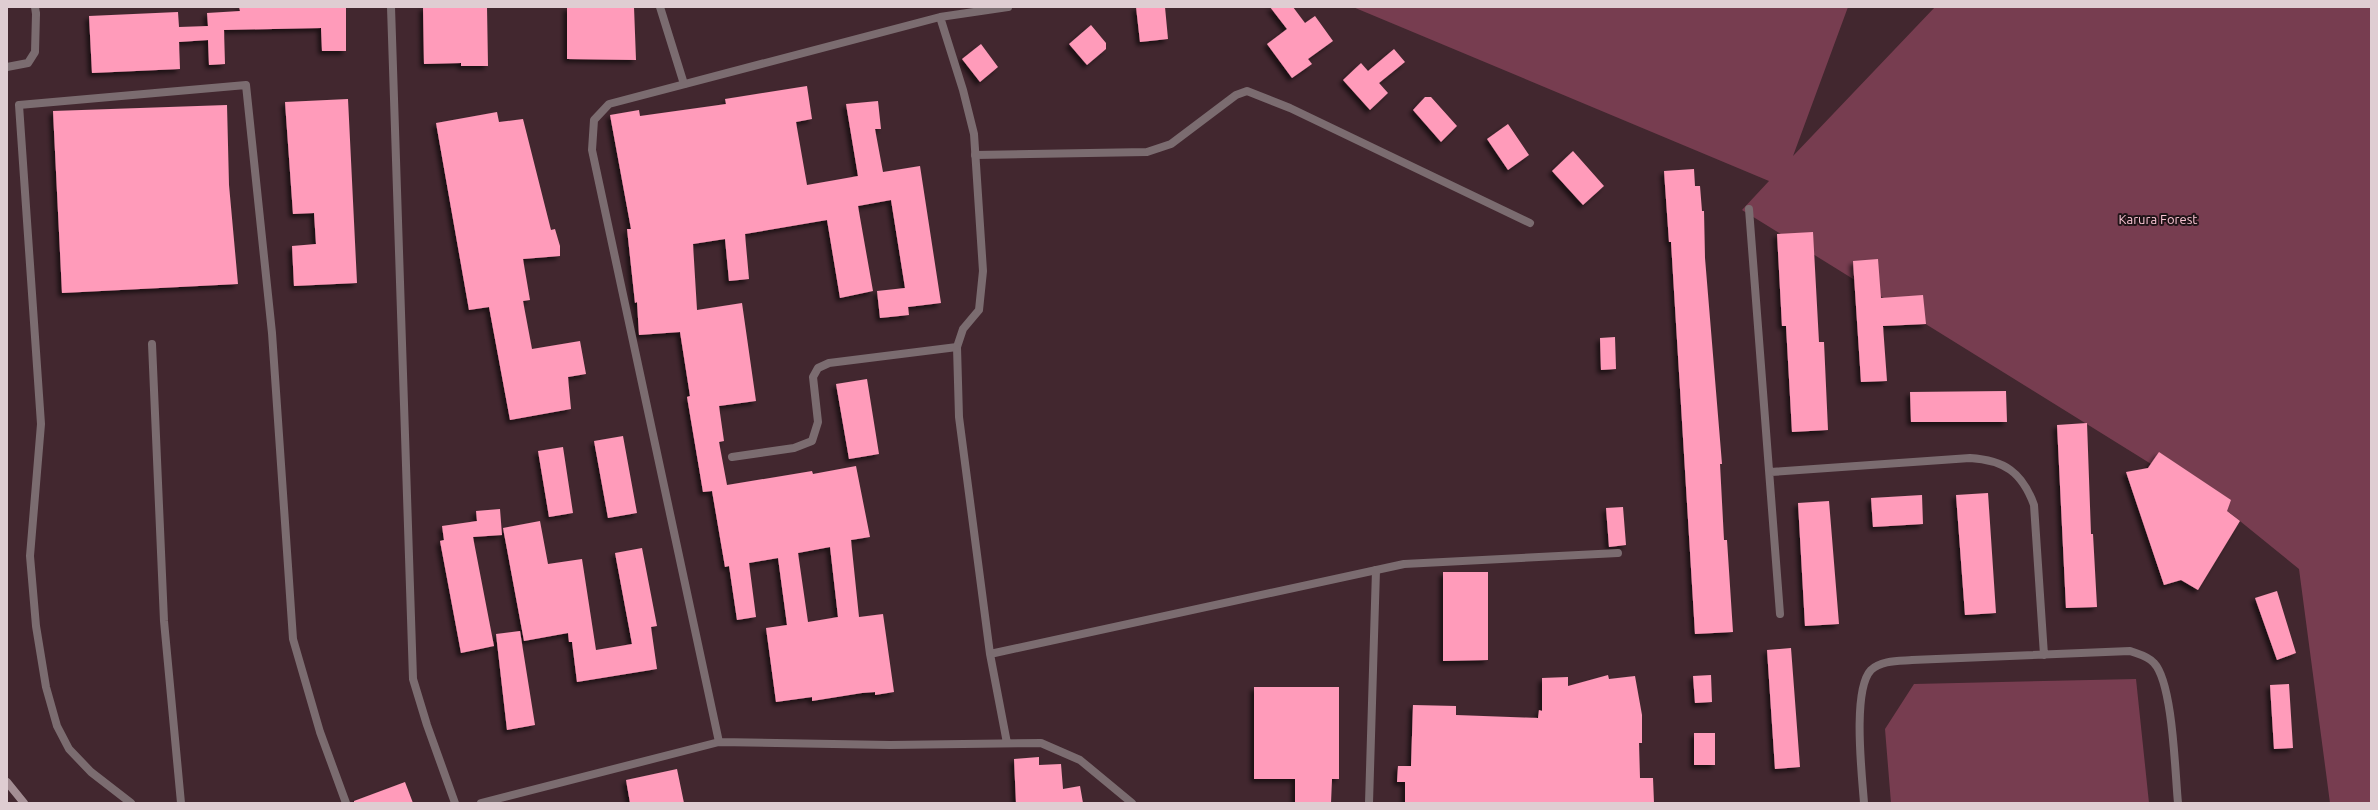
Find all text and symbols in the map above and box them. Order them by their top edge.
park label: Karura Forest [2119,212,2197,226]

